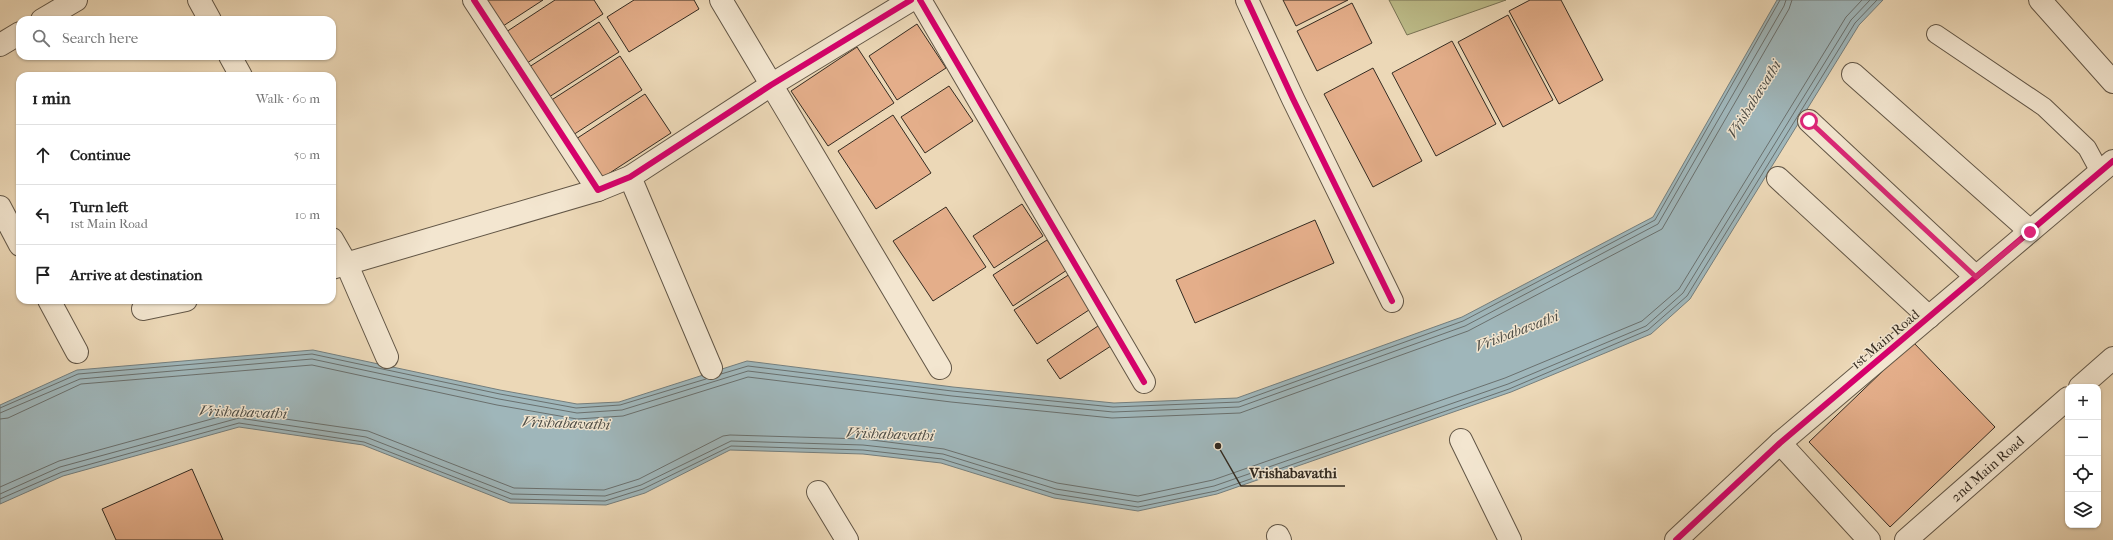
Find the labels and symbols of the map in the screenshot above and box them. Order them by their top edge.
water label: Vrishabavathi [1723,56,1786,141]
route start [1800,112,1818,130]
route end [2021,223,2039,241]
water label: Vrishabavathi [1473,306,1563,355]
street label: 1st Main Road [1848,306,1923,373]
water label: Vrishabavathi [199,401,289,423]
water label: Vrishabavathi [522,412,612,434]
water label: Vrishabavathi [846,423,936,445]
street label: 2nd Main Road [1947,432,2028,506]
callout: Vrishabavathi [1241,459,1345,486]
text: Vrishabavathi [1248,464,1337,482]

